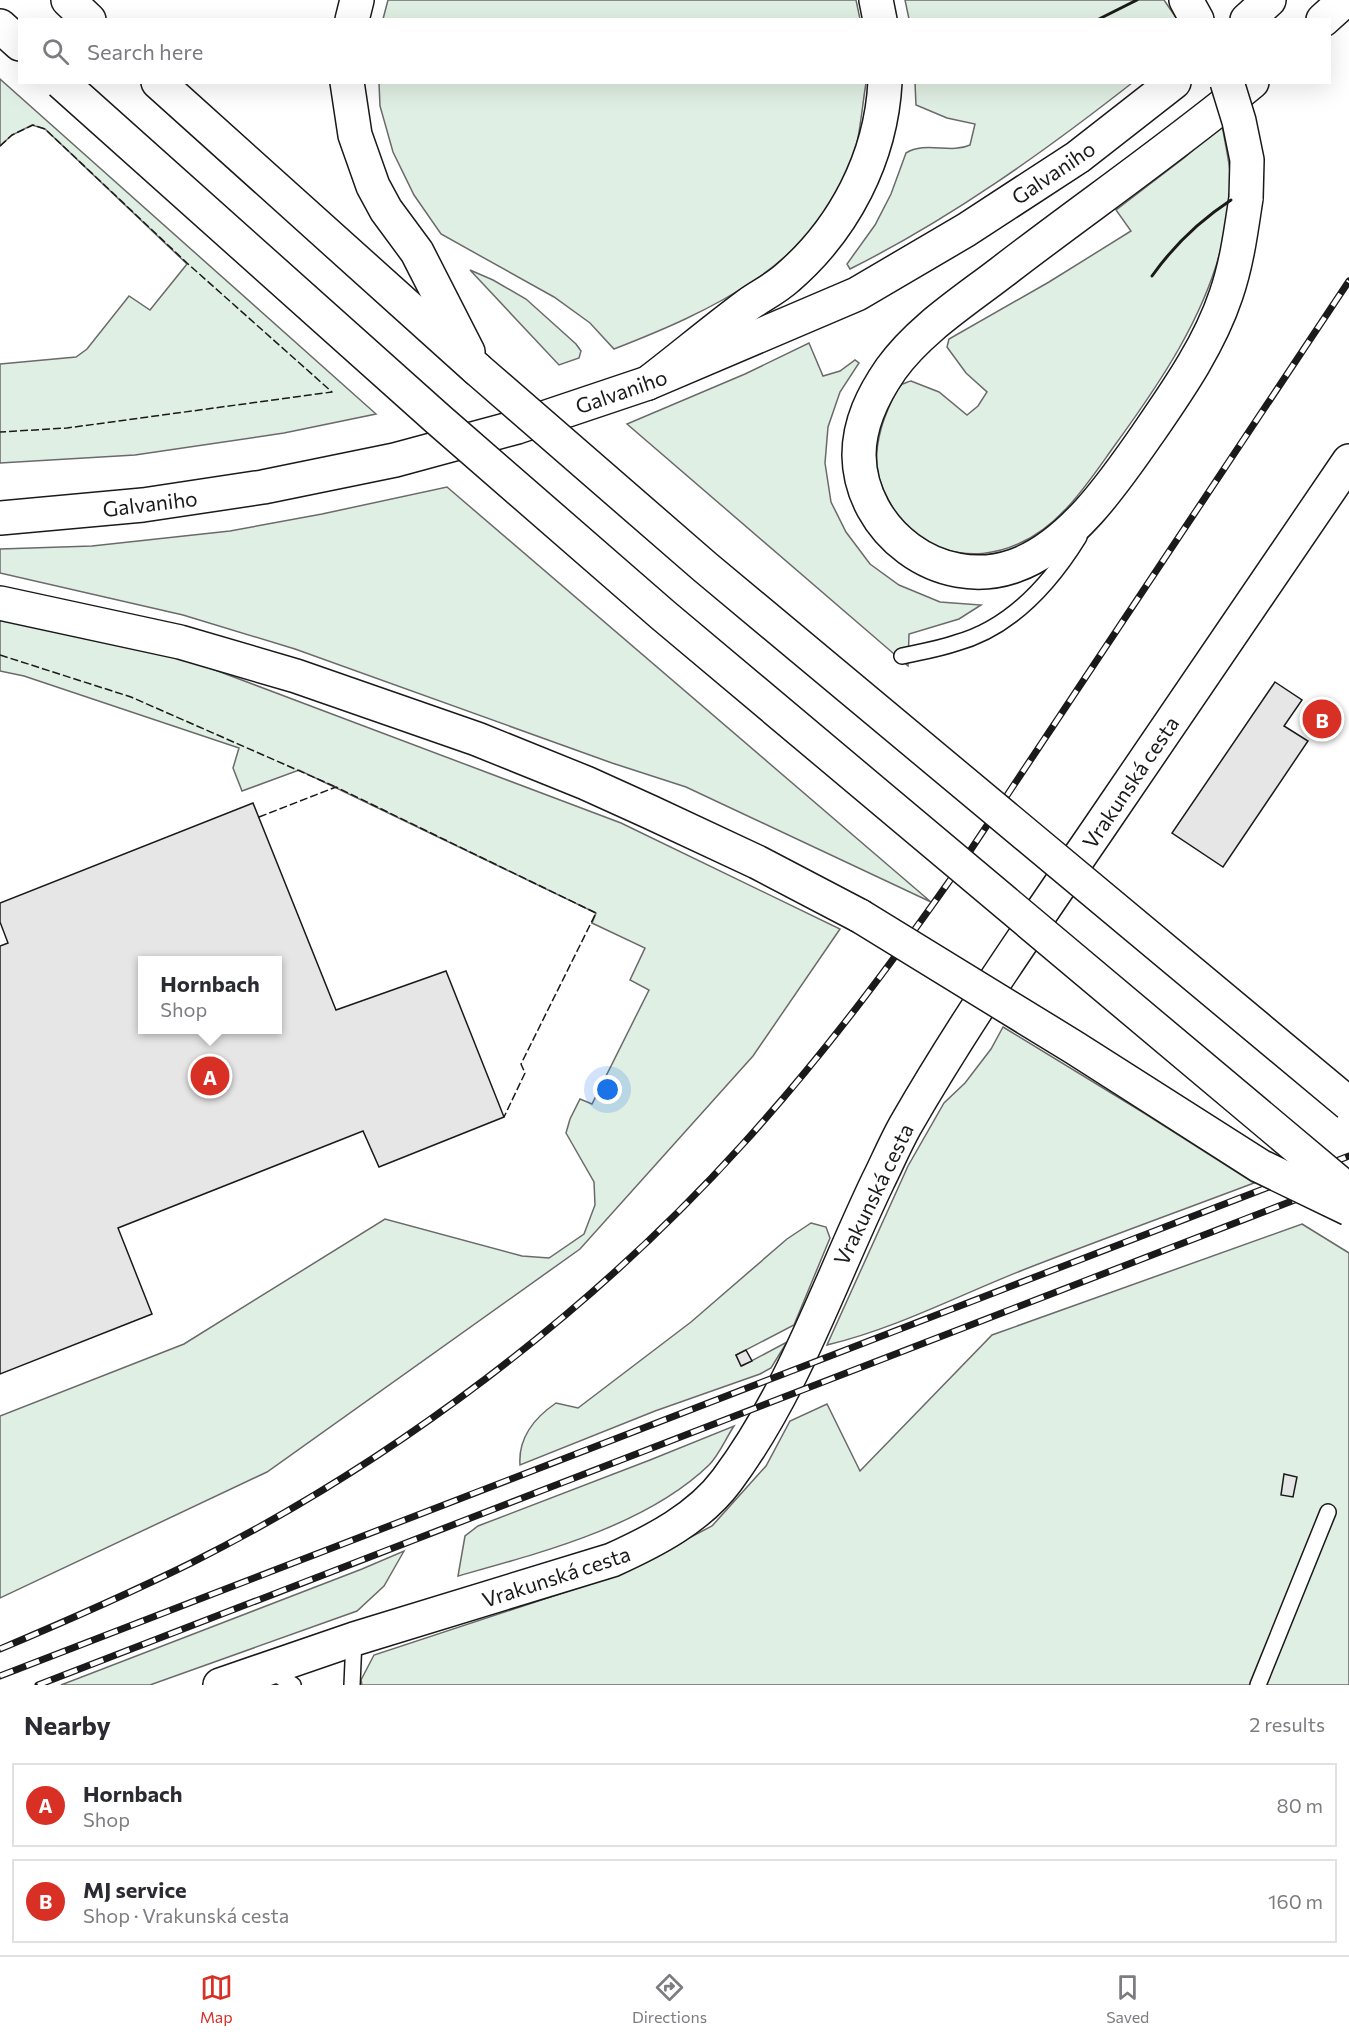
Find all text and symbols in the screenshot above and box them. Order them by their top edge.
search box [18,18,1331,84]
icon: search [39,35,72,68]
text: Search here [87,38,203,65]
street label: Galvaniho [1007,135,1099,209]
street label: Galvaniho [572,364,670,418]
street label: Galvaniho [101,485,199,521]
pin: B [1302,696,1342,742]
street label: Vrakunská cesta [1077,711,1183,853]
popup [138,956,282,1034]
text: Hornbach [160,970,260,997]
text: Shop [160,997,207,1021]
pin: A [190,1054,230,1098]
your location [593,1075,622,1104]
street label: Vrakunská cesta [828,1119,918,1269]
street label: Vrakunská cesta [479,1540,633,1612]
text: Nearby [24,1709,111,1740]
text: 2 results [1249,1712,1325,1736]
text: Hornbach [83,1780,182,1807]
text: A [38,1793,53,1817]
text: 80 m [1277,1793,1323,1817]
text: Shop [83,1807,130,1831]
text: MJ service [83,1876,187,1903]
text: B [39,1889,52,1913]
text: 160 m [1268,1889,1323,1913]
text: Shop · Vrakunská cesta [83,1903,289,1927]
tab: Map [200,1971,233,2026]
tab: Directions [632,1971,707,2026]
tab: Saved [1106,1971,1149,2026]

